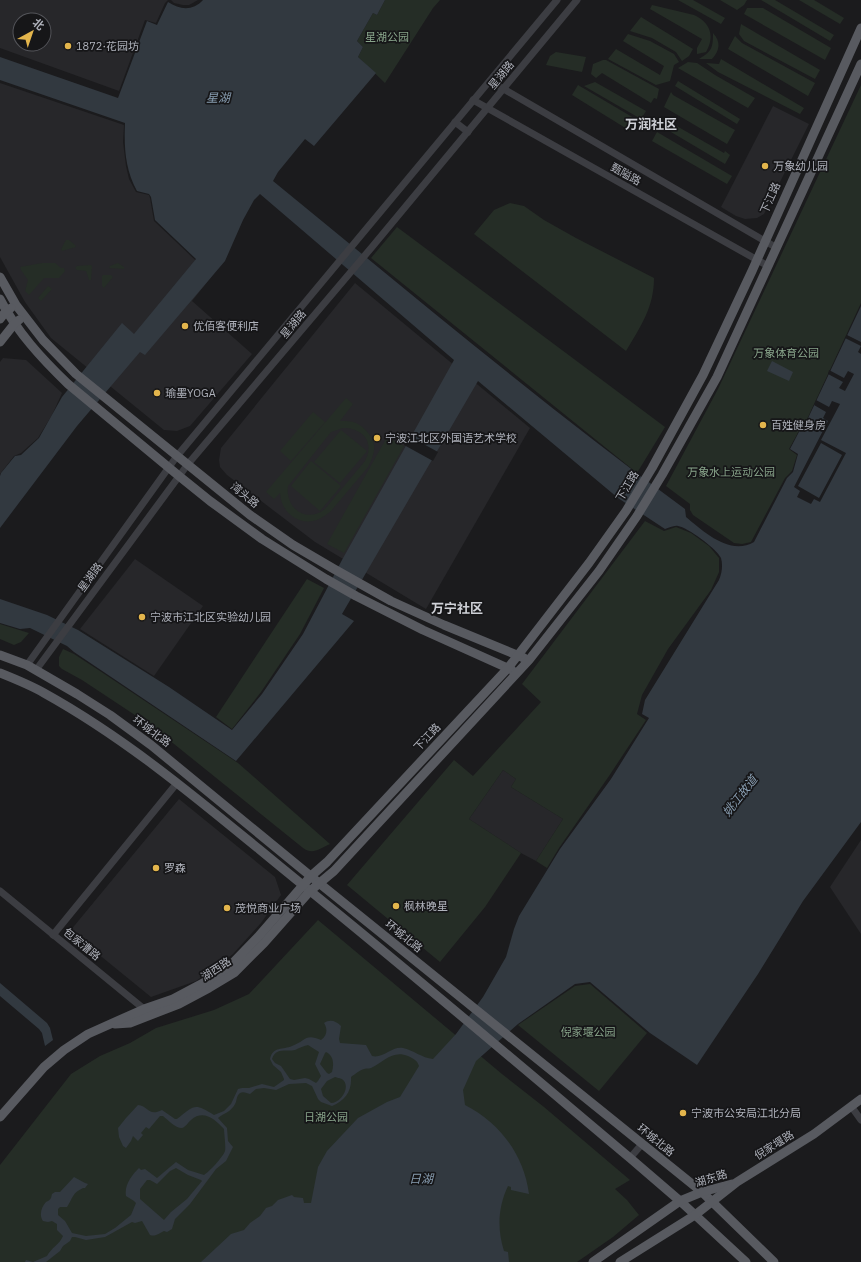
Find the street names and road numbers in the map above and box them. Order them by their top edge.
street label: 星湖路 [485,58,517,92]
street label: 甄隘路 [608,160,644,188]
street label: 下江路 [757,180,783,216]
street label: 星湖路 [277,307,309,341]
street label: 下江路 [613,468,641,504]
street label: 湾头路 [228,479,262,511]
street label: 星湖路 [75,560,105,594]
street label: 环城北路 [130,712,174,750]
street label: 下江路 [411,720,443,754]
street label: 环城北路 [382,917,426,955]
street label: 包家漕路 [60,925,104,963]
street label: 湖西路 [198,954,234,984]
street label: 环城北路 [634,1121,678,1159]
street label: 倪家堰路 [752,1127,796,1163]
street label: 湖东路 [693,1166,729,1190]

